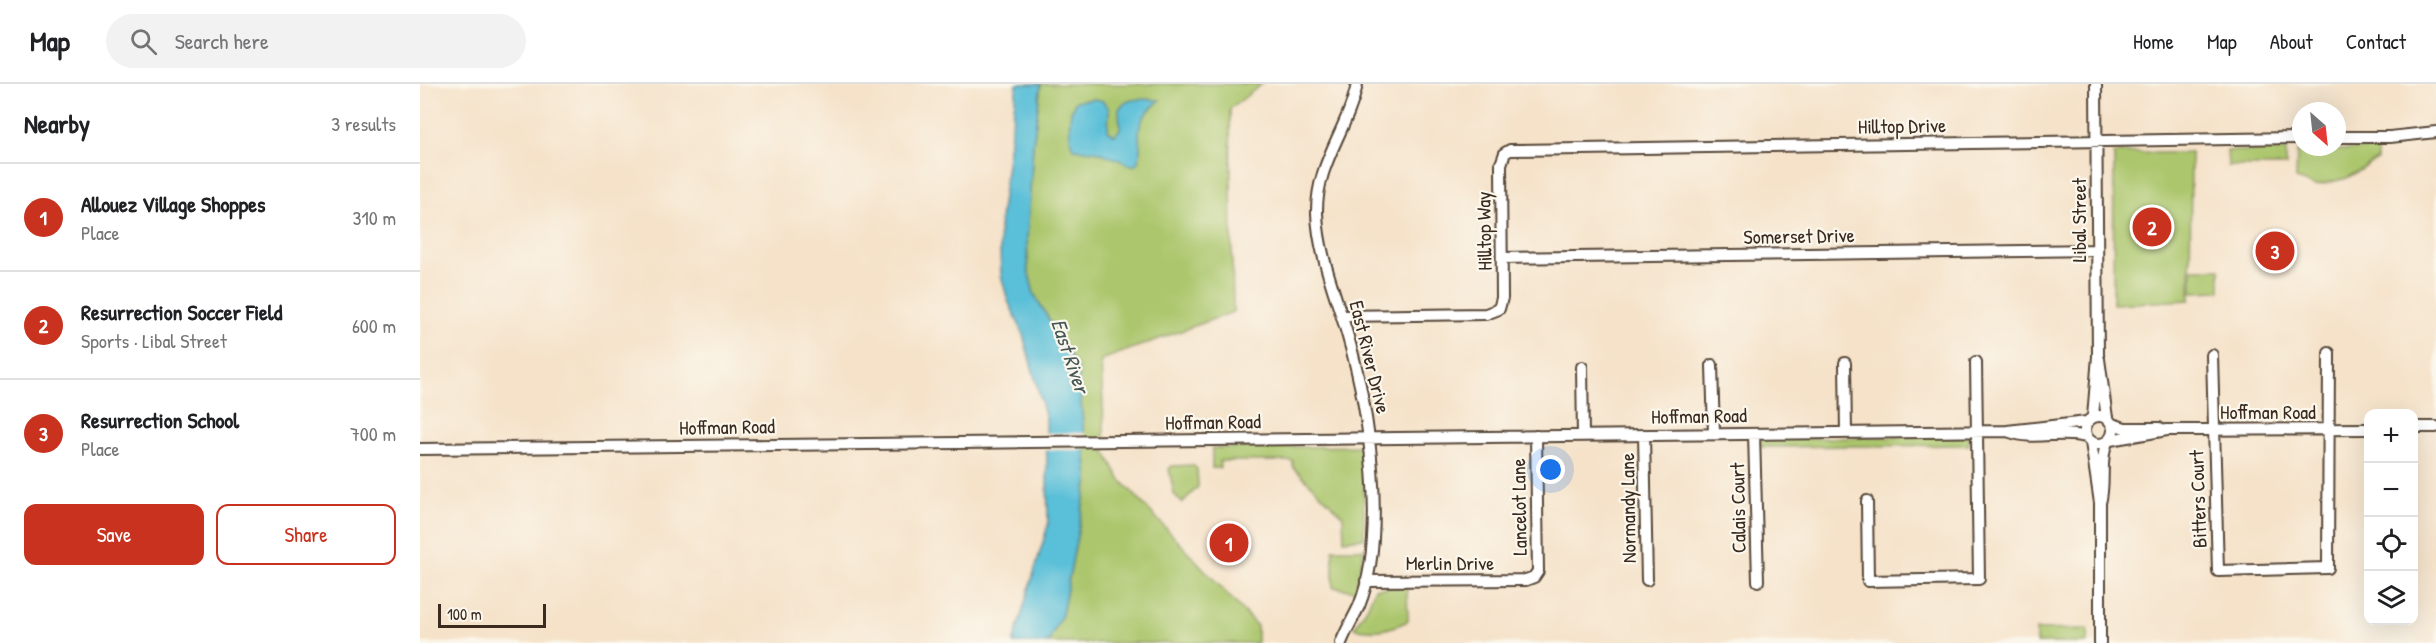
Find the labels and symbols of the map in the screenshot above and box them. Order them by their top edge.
north arrow [2292,102,2346,156]
street label: Hilltop Drive [1858,111,1946,140]
street label: Libal Street [2065,177,2092,262]
street label: Hilltop Way [1469,191,1498,271]
pin: 2 [2132,204,2172,250]
street label: Somerset Drive [1743,221,1855,250]
pin: 3 [2256,228,2294,274]
street label: East River Drive [1343,298,1398,416]
water label: East River [1044,315,1098,400]
street label: Hoffman Road [2220,398,2316,425]
street label: Hoffman Road [1651,401,1747,430]
street label: Hoffman Road [1165,407,1261,436]
street label: Hoffman Road [679,412,775,441]
street label: Bitters Court [2182,448,2213,548]
street label: Normandy Lane [1613,453,1642,563]
your location [1536,455,1565,484]
street label: Lancelot Lane [1504,458,1533,556]
street label: Calais Court [1723,461,1752,553]
pin: 1 [1210,520,1248,566]
street label: Merlin Drive [1406,549,1494,576]
scale bar [438,601,546,628]

